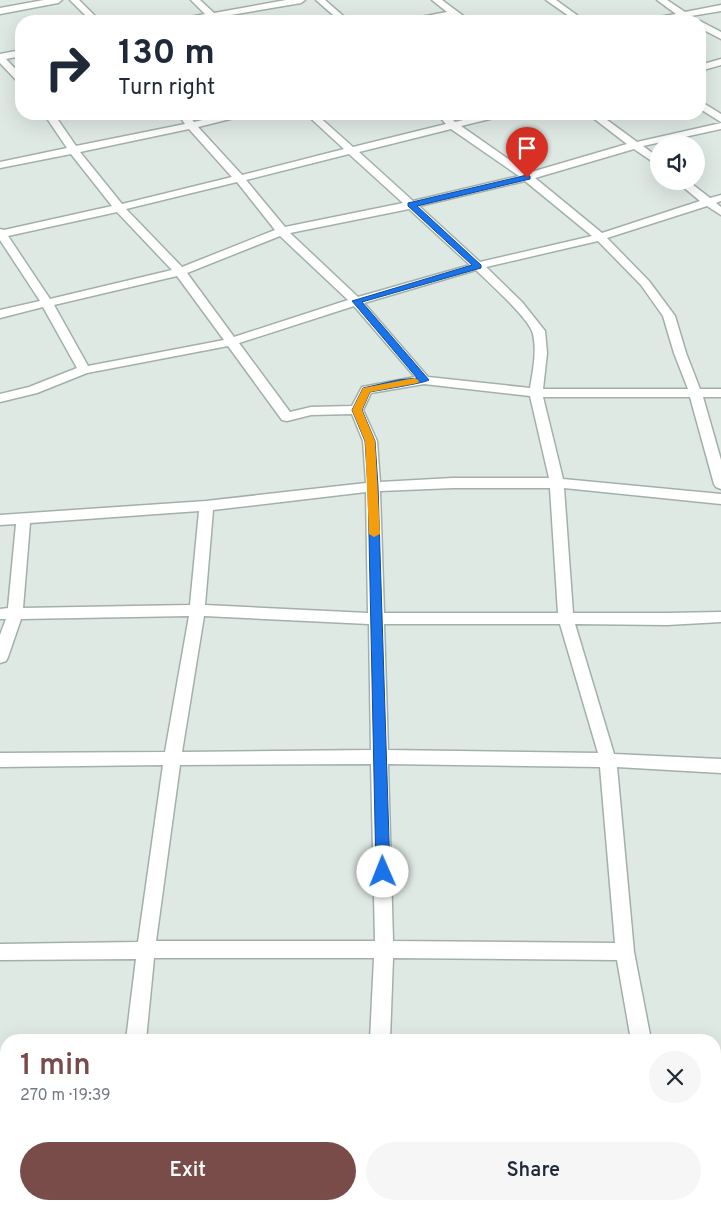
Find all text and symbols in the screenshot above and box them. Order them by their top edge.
text: 130 m [118,32,215,76]
icon: right [35,35,100,100]
text: Turn right [118,75,215,102]
pin [506,127,548,178]
icon: arrive [513,134,541,162]
map controls [650,135,705,190]
button: sound [650,135,705,190]
position arrow [356,845,408,897]
text: 1 min [20,1048,91,1085]
button: close [649,1051,701,1103]
text: 270 m · 19:39 [20,1086,111,1106]
button: Exit [20,1142,356,1200]
button: Share [366,1142,701,1200]

